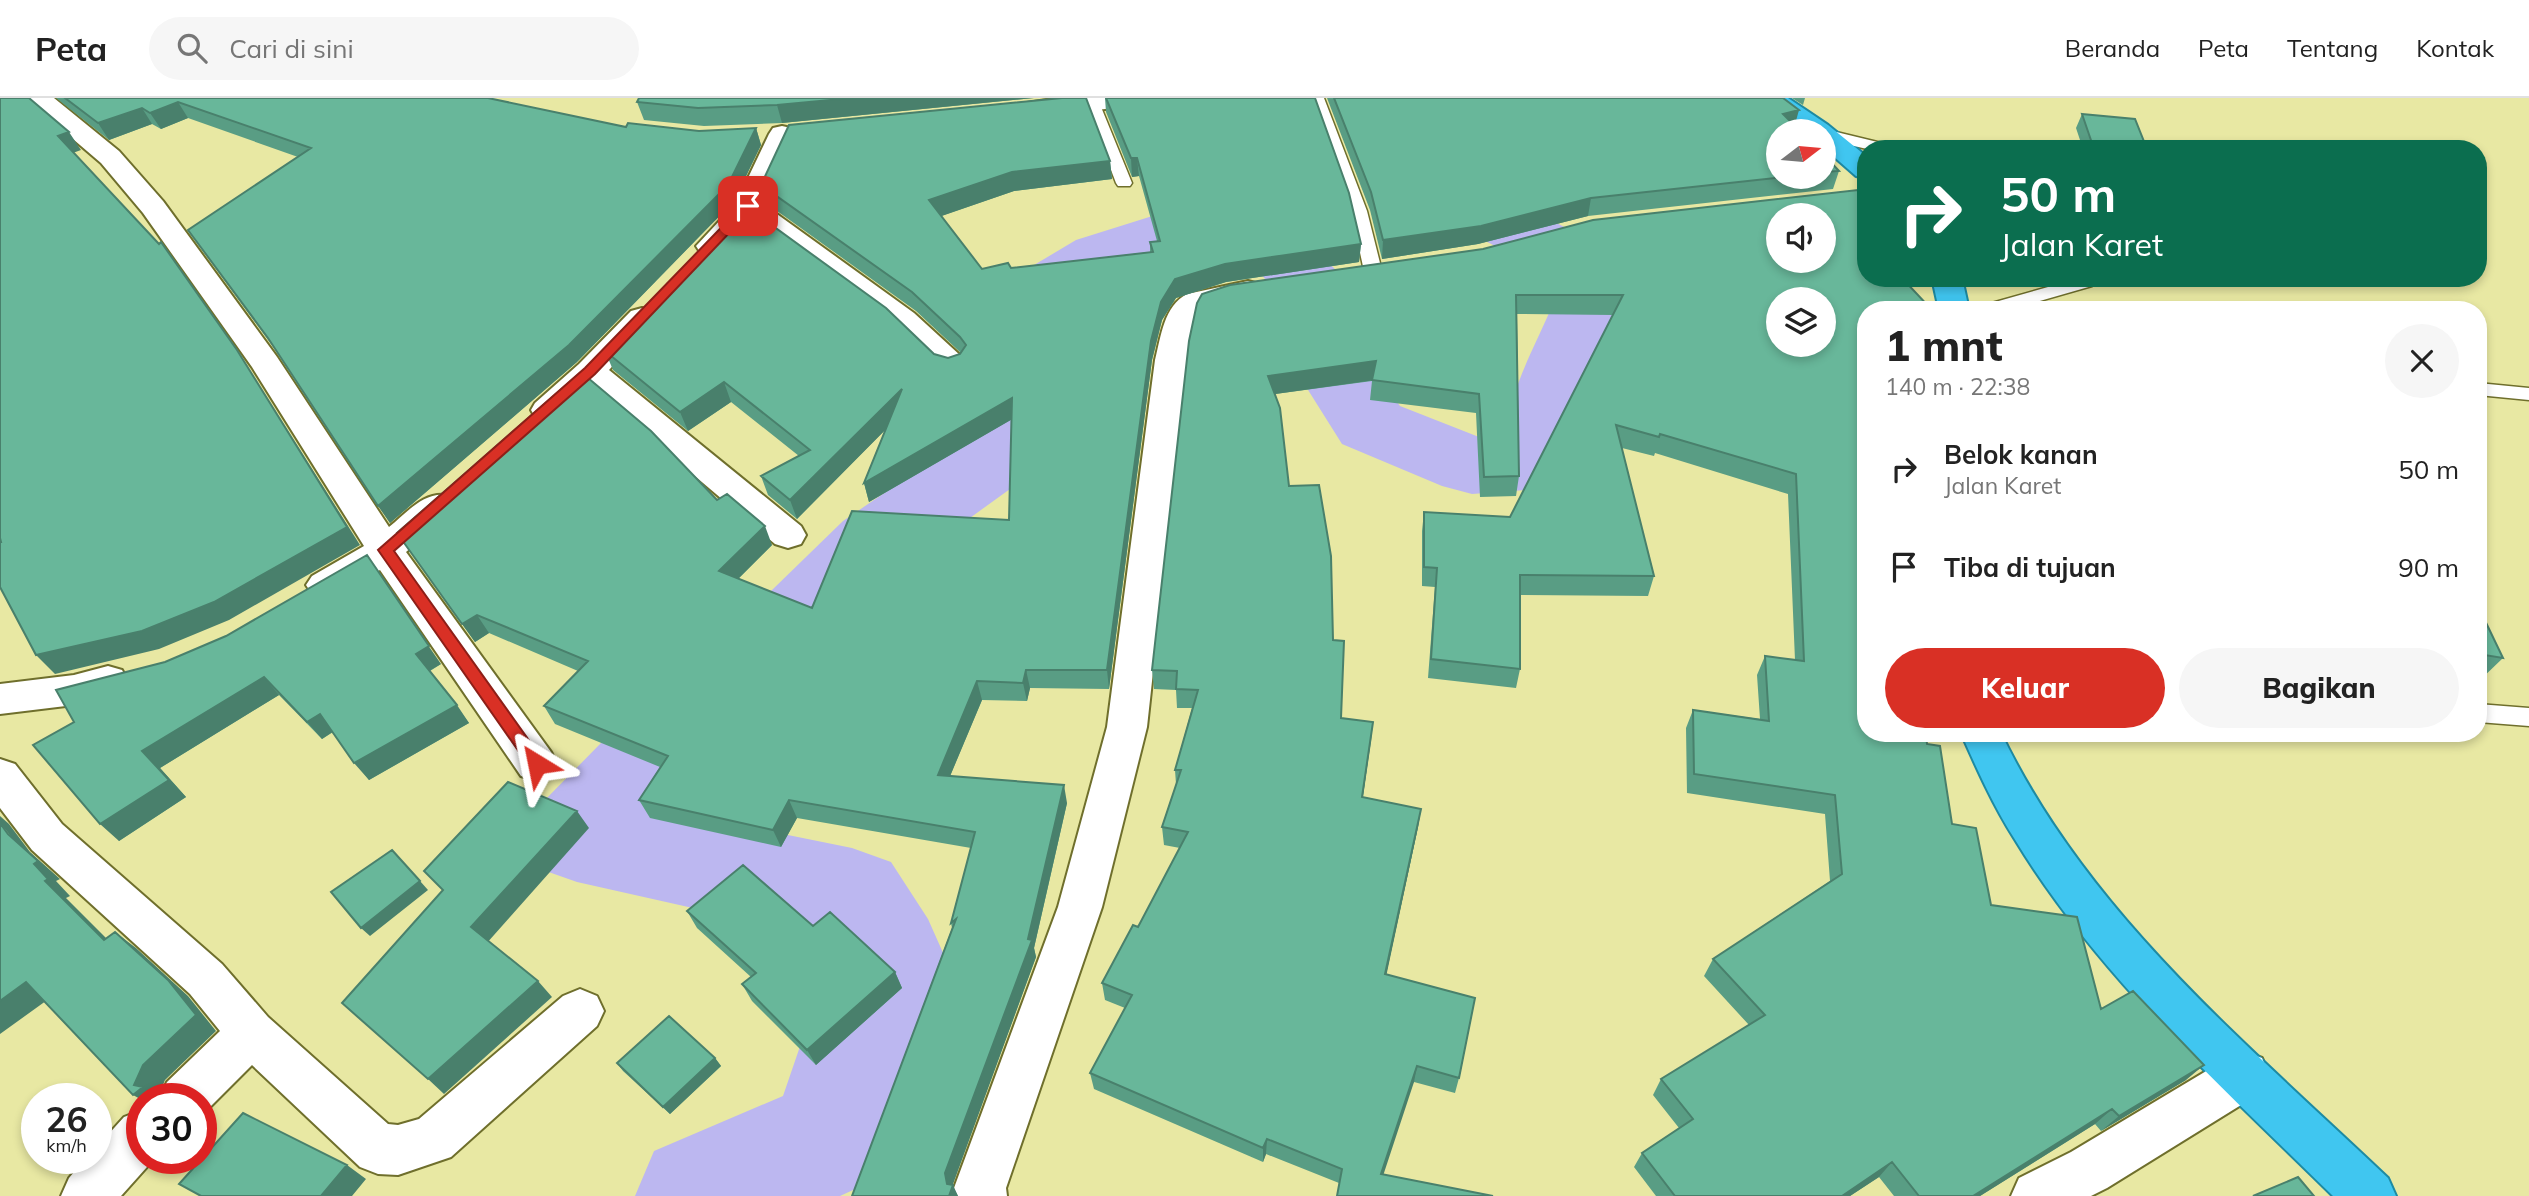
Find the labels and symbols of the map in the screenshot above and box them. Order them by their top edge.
north arrow [1766,119,1836,189]
pin [718,176,778,236]
position arrow [500,727,574,801]
speed limit sign: 30 [126,1083,217,1174]

